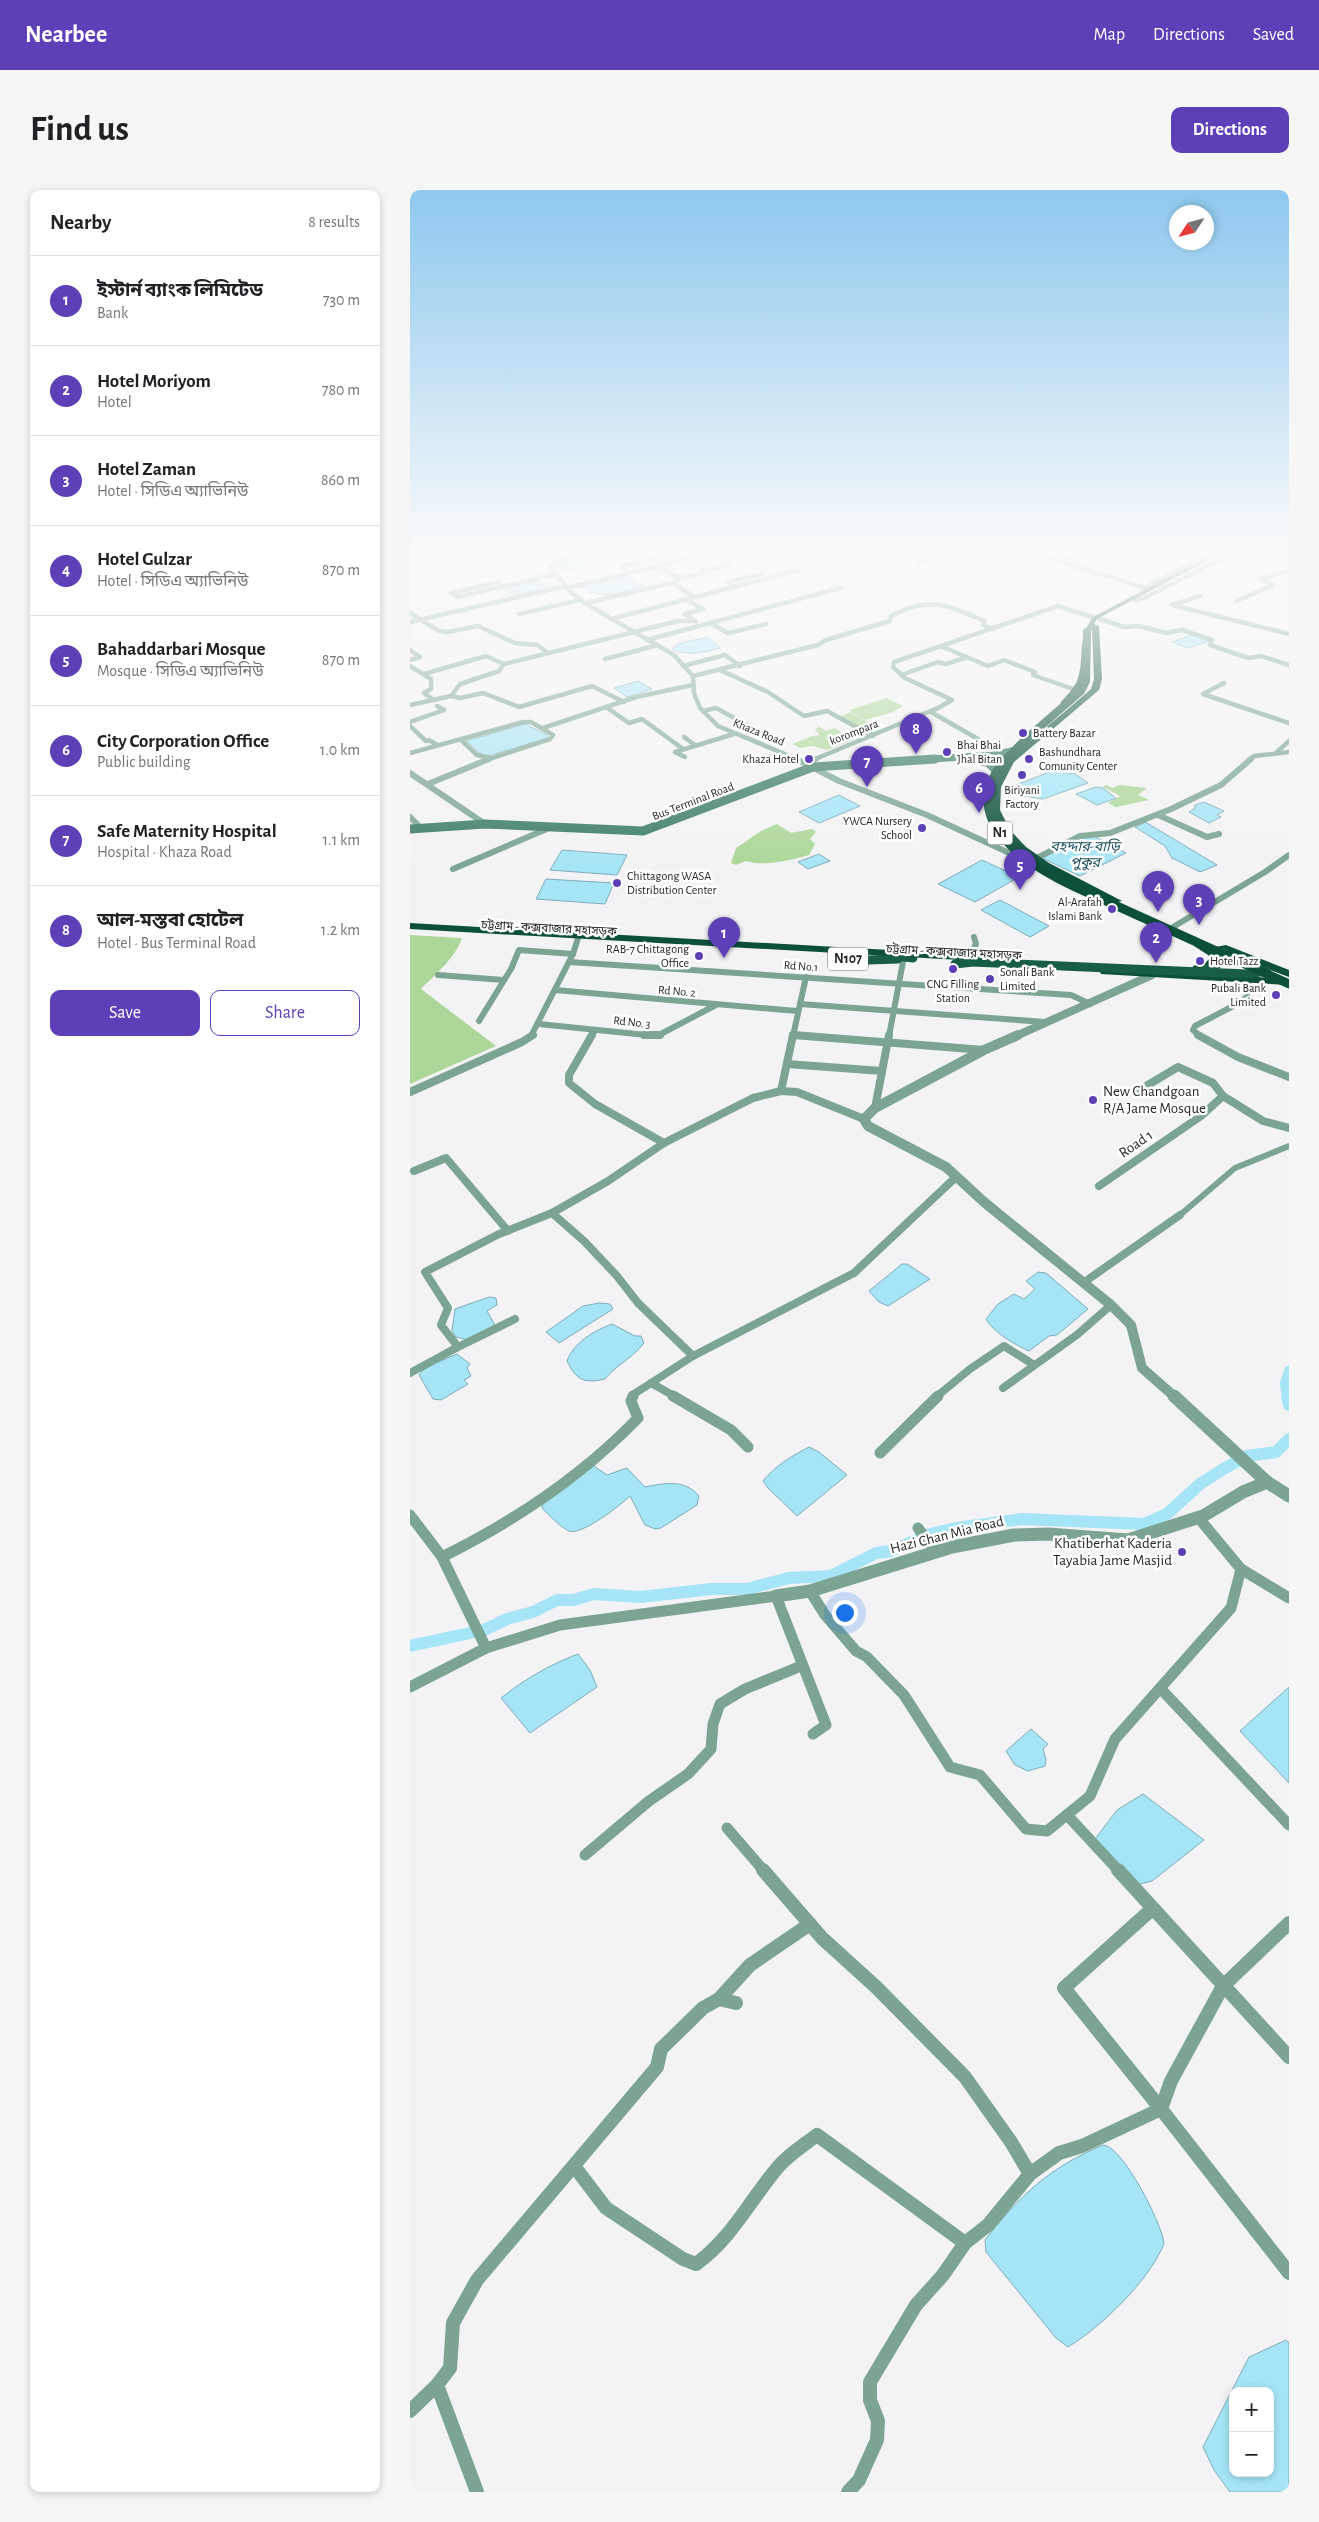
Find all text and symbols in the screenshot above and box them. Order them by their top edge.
text: Nearbee [25,23,107,47]
text: Map [1094,26,1125,44]
text: Directions [1153,26,1225,44]
text: Saved [1253,26,1294,44]
button: Directions [1171,107,1289,153]
text: Find us [30,112,129,147]
north arrow [1169,205,1214,250]
text: Nearby [50,212,111,233]
text: 8 results [308,214,360,230]
text: ইস্টার্ন ব্যাংক লিমিটেড [97,281,263,300]
text: 1 [63,292,69,308]
text: 730 m [323,292,360,308]
text: Bank [97,305,128,321]
text: Hotel Moriyom [97,372,211,391]
text: 2 [62,382,70,398]
text: 780 m [322,382,360,398]
text: Hotel [97,394,132,410]
text: Hotel Zaman [97,460,196,479]
text: 3 [63,472,69,488]
text: 860 m [321,472,360,488]
text: Hotel · সিডিএ অ্যাভিনিউ [97,483,248,499]
text: Hotel Gulzar [97,550,192,569]
text: 4 [62,562,70,578]
text: 870 m [322,562,360,578]
text: Hotel · সিডিএ অ্যাভিনিউ [97,573,248,589]
text: Bahaddarbari Mosque [97,640,266,659]
text: 5 [63,652,69,668]
text: 870 m [322,652,360,668]
text: Mosque · সিডিএ অ্যাভিনিউ [97,663,264,679]
pin: 8 [900,713,932,754]
street label: Khaza Road [731,716,787,748]
street label: korompara [828,717,880,747]
marker: Battery Bazar [1017,727,1029,739]
place label: Battery Bazar [1033,727,1095,740]
text: City Corporation Office [97,732,269,751]
place label: Bhai Bhai Jhal Bitan [957,739,1002,765]
text: 6 [62,742,70,758]
text: 1.0 km [320,742,360,758]
pin: 7 [851,746,883,787]
marker: Bhai Bhai Jhal Bitan [941,746,953,758]
place label: Bashundhara Comunity Center [1039,746,1117,773]
place label: Khaza Hotel [742,753,799,765]
marker: Khaza Hotel [803,753,815,765]
marker: Bashundhara Comunity Center [1023,753,1035,765]
text: Public building [97,754,191,770]
marker: Biriyani Factory [1016,769,1028,781]
pin: 6 [963,772,995,813]
street label: Bus Terminal Road [650,780,736,822]
place label: Biriyani Factory [1004,784,1040,811]
place label: YWCA Nursery School [843,815,912,841]
text: Safe Maternity Hospital [97,822,277,841]
marker: YWCA Nursery School [916,822,928,834]
road number: N1 [988,822,1012,844]
text: 7 [63,832,69,848]
text: 1.1 km [323,832,360,848]
water label: বহদ্দার-বাড়ি পুকুর [1050,838,1123,871]
text: Hospital · Khaza Road [97,844,232,860]
pin: 5 [1004,849,1036,890]
place label: Chittagong WASA Distribution Center [627,870,717,896]
pin: 4 [1142,871,1174,912]
marker: Chittagong WASA Distribution Center [611,877,623,889]
pin: 3 [1183,884,1215,925]
place label: Al-Arafah Islami Bank [1048,896,1103,922]
marker: Al-Arafah Islami Bank [1106,903,1118,915]
text: আল-মস্তবা হোটেল [97,911,243,930]
street label: চট্টগ্রাম - কক্সবাজার মহাসড়ক [480,916,618,939]
pin: 1 [708,917,740,958]
text: 8 [62,922,70,938]
text: 1.2 km [321,922,360,938]
pin: 2 [1140,922,1172,963]
text: Hotel · Bus Terminal Road [97,935,256,951]
street label: চট্টগ্রাম - কক্সবাজার মহাসড়ক [885,940,1023,963]
place label: RAB-7 Chittagong Office [606,943,689,969]
road number: N107 [828,948,868,971]
marker: RAB-7 Chittagong Office [693,950,705,962]
marker: Hotel Tazz [1194,955,1206,967]
place label: Hotel Tazz [1210,955,1259,967]
street label: Rd No.1 [783,959,819,973]
marker: CNG Filling Station [947,963,959,975]
place label: Sonali Bank Limited [1000,966,1055,992]
marker: Sonali Bank Limited [984,973,996,985]
place label: CNG Filling Station [927,978,979,1004]
place label: Pubali Bank Limited [1211,982,1267,1008]
street label: Rd No. 2 [658,983,697,999]
marker: Pubali Bank Limited [1270,989,1282,1001]
button: Save [50,990,200,1036]
button: Share [210,990,360,1036]
street label: Rd No. 3 [613,1014,651,1030]
place label: New Chandgoan R/A Jame Mosque [1103,1084,1206,1116]
marker: New Chandgoan R/A Jame Mosque [1087,1094,1099,1106]
street label: Road 1 [1116,1127,1156,1161]
street label: Hazi Chan Mia Road [889,1514,1006,1556]
place label: Khatiberhat Kaderia Tayabia Jame Masjid [1053,1536,1172,1568]
marker: Khatiberhat Kaderia Tayabia Jame Masjid [1176,1546,1188,1558]
your location [832,1600,858,1626]
map controls [1229,2387,1274,2477]
button: + [1229,2387,1274,2432]
button: − [1229,2432,1274,2477]

